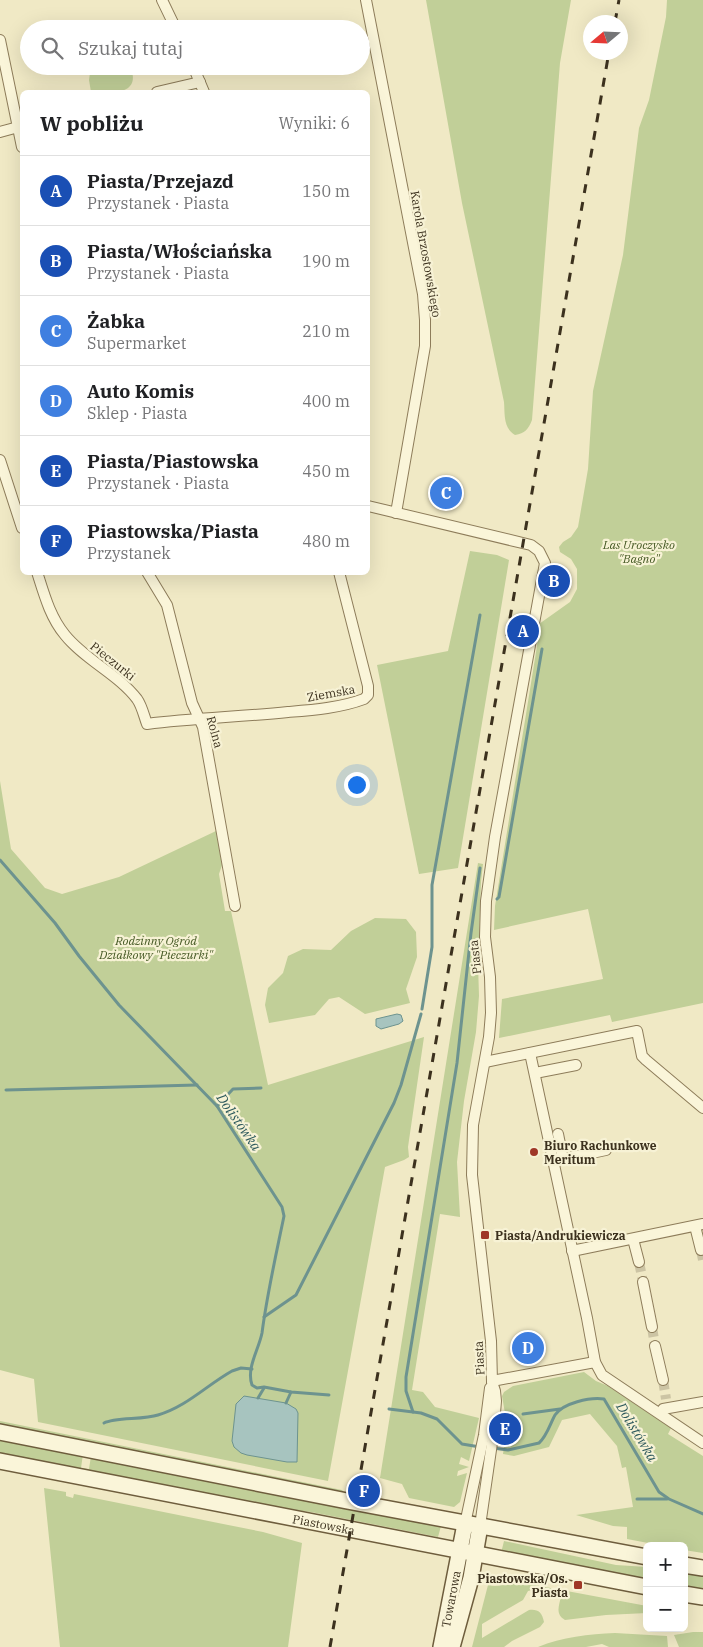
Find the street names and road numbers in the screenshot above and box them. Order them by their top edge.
street label: Karola Brzostowskiego [407,190,445,319]
street label: Pieczurki [87,638,139,684]
street label: Ziemska [306,681,357,705]
street label: Rolna [204,714,227,750]
street label: Piasta [466,939,484,975]
street label: Piasta [471,1340,487,1376]
street label: Piastowska [291,1511,357,1538]
street label: Towarowa [438,1569,463,1629]

